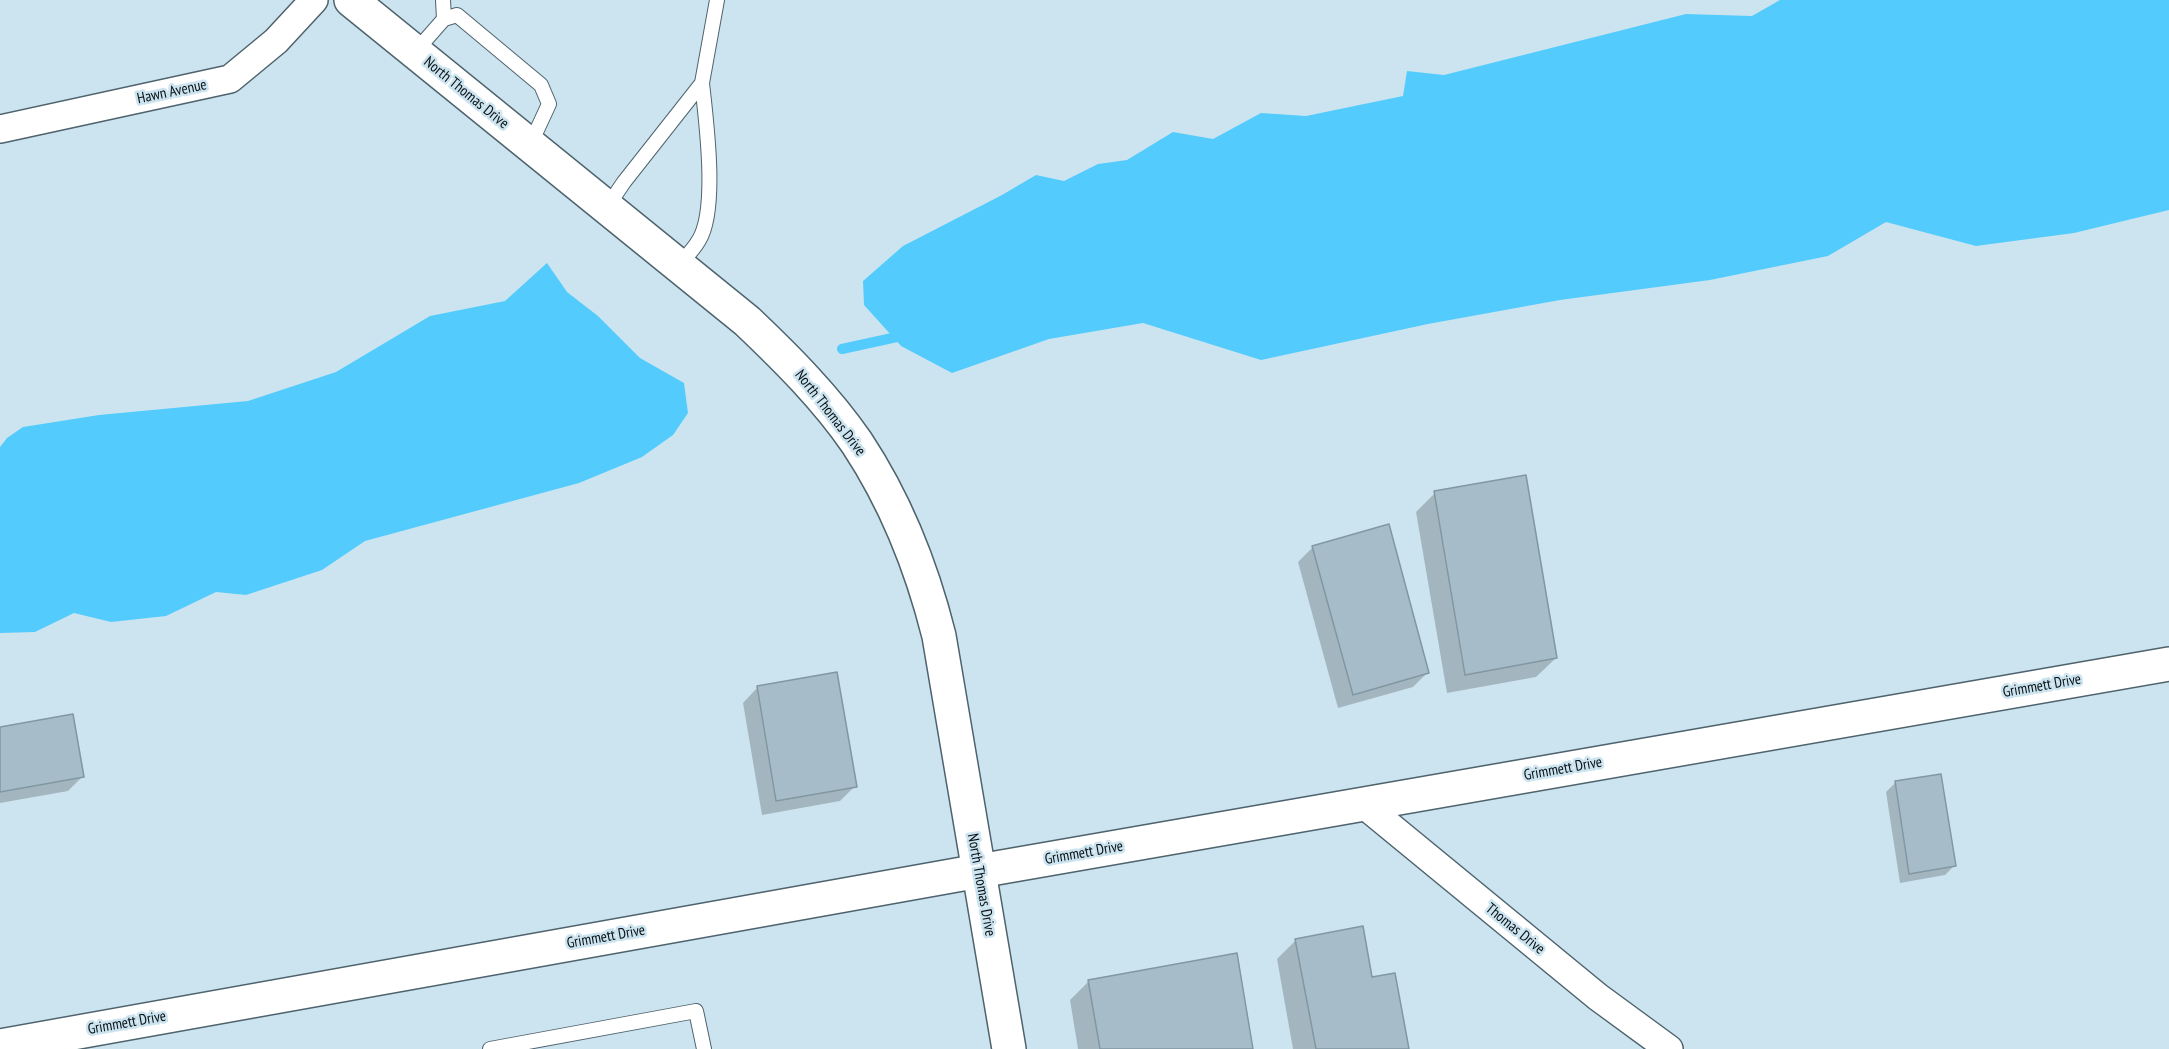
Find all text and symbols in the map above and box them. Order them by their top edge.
street label: North Thomas Drive [420,53,512,133]
street label: Hawn Avenue [136,76,208,108]
street label: North Thomas Drive [791,366,869,460]
street label: Grimmett Drive [2001,670,2083,702]
street label: Grimmett Drive [1522,753,1604,785]
street label: North Thomas Drive [963,832,999,938]
street label: Grimmett Drive [1043,837,1125,869]
street label: Thomas Drive [1482,900,1548,958]
street label: Grimmett Drive [565,921,647,953]
street label: Grimmett Drive [86,1007,168,1039]

